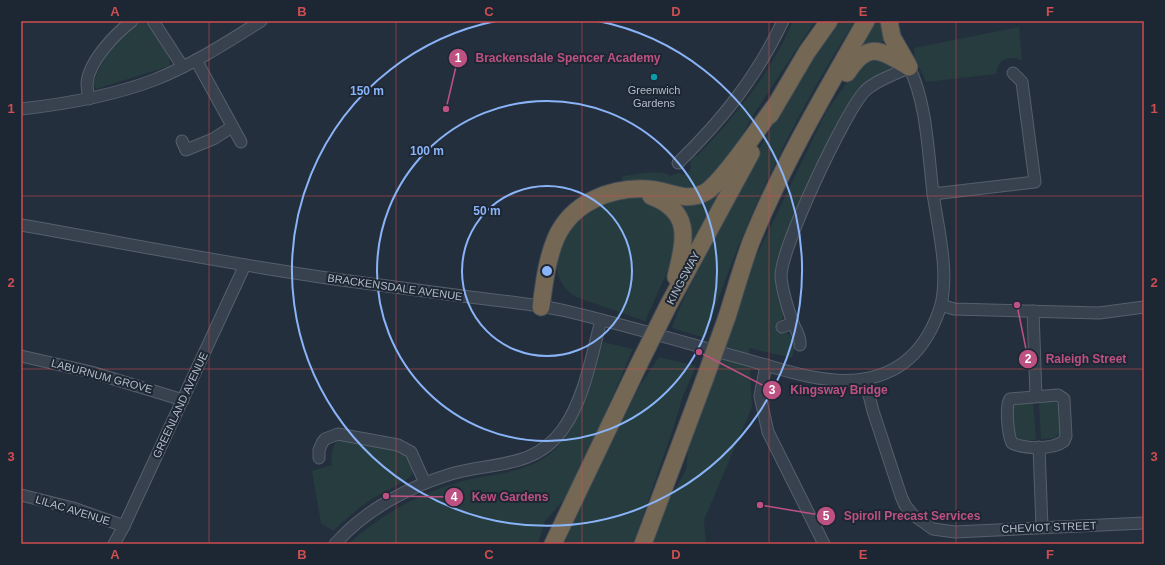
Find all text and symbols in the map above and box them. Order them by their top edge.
text: A [110,4,120,19]
text: B [297,4,307,19]
text: C [484,4,494,19]
text: D [671,4,681,19]
text: E [859,4,868,19]
text: F [1046,4,1054,19]
callout: Brackensdale Spencer Academy [448,46,669,70]
text: 1 [455,51,462,65]
text: Brackensdale Spencer Academy [476,51,661,65]
marker: Greenwich Gardens [649,72,659,82]
text: 150 m [350,84,384,98]
place label: Greenwich Gardens [628,84,680,109]
text: 1 [7,101,15,116]
text: 1 [1150,101,1158,116]
text: 100 m [410,144,444,158]
text: 50 m [473,204,501,218]
street label: KINGSWAY [664,249,702,306]
centre of rings [540,264,554,278]
street label: BRACKENSDALE AVENUE [327,272,463,302]
text: 2 [7,275,15,290]
text: 2 [1150,275,1158,290]
callout: Raleigh Street [1018,347,1135,371]
street label: GREENLAND AVENUE [150,350,210,460]
text: 2 [1025,352,1032,366]
text: Raleigh Street [1046,352,1126,366]
street label: LABURNUM GROVE [50,357,154,395]
callout: Kingsway Bridge [762,378,896,402]
text: 3 [769,383,776,397]
text: Kingsway Bridge [790,383,888,397]
text: 3 [7,449,15,464]
text: 3 [1150,449,1158,464]
callout: Kew Gardens [444,485,556,509]
text: 4 [451,490,458,504]
text: Kew Gardens [472,490,549,504]
street label: LILAC AVENUE [34,493,112,527]
callout: Spiroll Precast Services [816,504,988,528]
text: 5 [823,509,830,523]
text: Spiroll Precast Services [844,509,981,523]
street label: CHEVIOT STREET [1001,519,1097,535]
text: A [110,547,120,562]
text: B [297,547,307,562]
text: C [484,547,494,562]
text: D [671,547,681,562]
text: E [859,547,868,562]
text: F [1046,547,1054,562]

